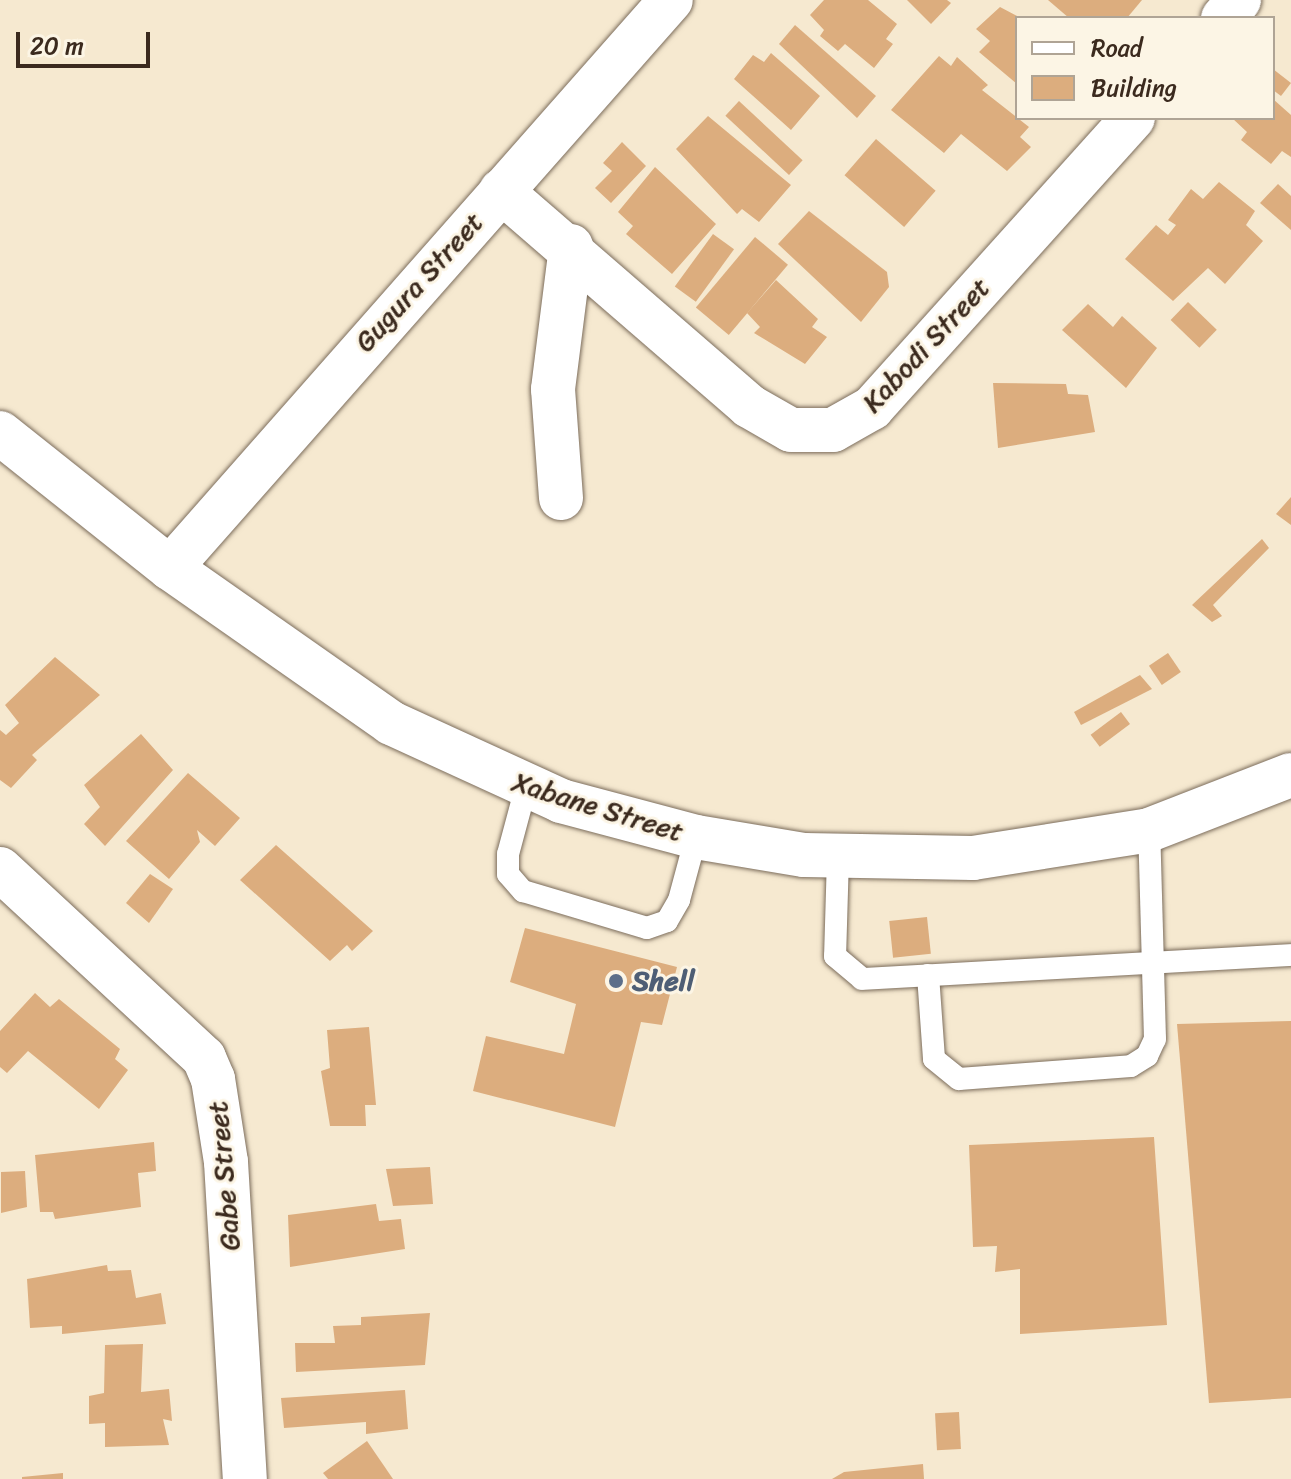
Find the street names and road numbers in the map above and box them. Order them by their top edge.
street label: Gugura Street [348,205,490,359]
street label: Kabodi Street [855,271,997,419]
street label: Xabane Street [508,765,688,849]
street label: Gabe Street [201,1100,247,1252]

